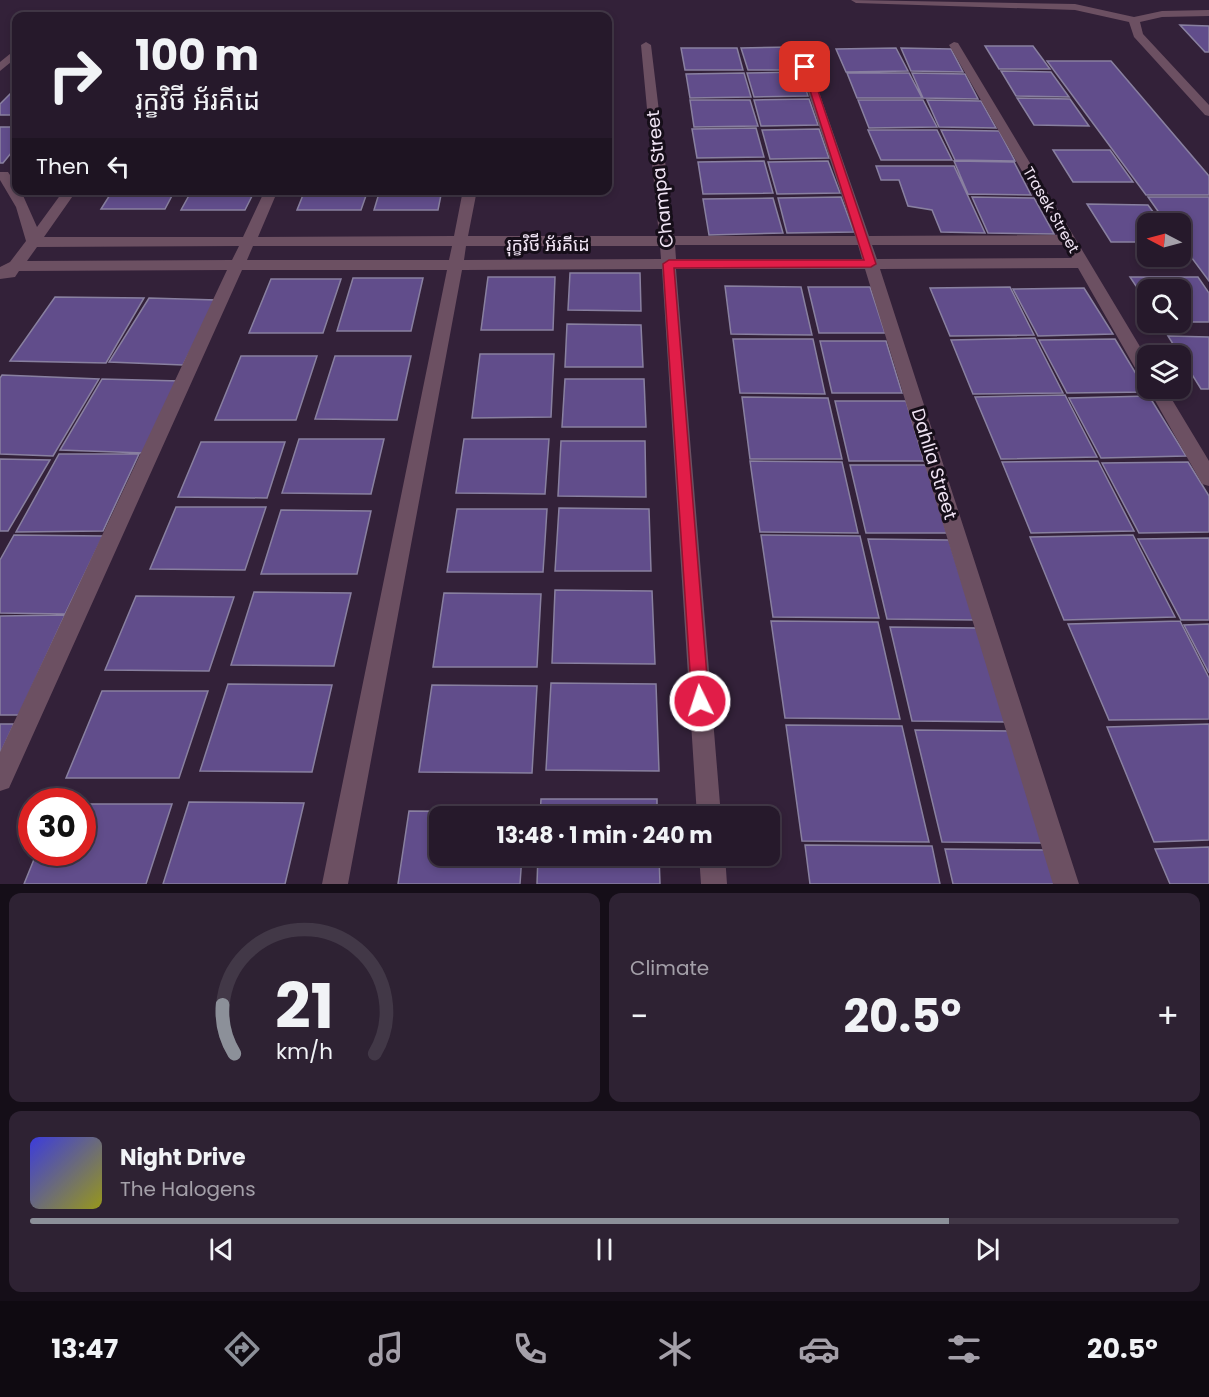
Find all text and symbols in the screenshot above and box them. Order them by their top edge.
text: 100 m [135,26,259,85]
icon: right [36,36,114,114]
pin [779,41,830,92]
icon: arrive [788,50,821,83]
text: រុក្ខវិថី អ័រគីដេ [135,82,260,119]
street label: Champa Street [640,109,679,249]
icon: left [102,150,135,183]
text: Then [36,151,90,182]
street label: Trasek Street [1018,163,1085,257]
north arrow [1137,213,1191,267]
map controls [1137,213,1191,399]
street label: រុក្ខវិថី អ័រគីដេ [506,232,590,257]
button: search [1137,279,1191,333]
button: layers [1137,345,1191,399]
street label: Dahlia Street [906,405,963,522]
position arrow [668,669,732,733]
speed limit sign: 30 [18,788,96,866]
text: 13:48 · 1 min · 240 m [496,820,713,851]
text: Climate [630,954,709,982]
text: 21 [275,962,334,1050]
text: 20.5° [843,985,961,1048]
text: − [630,993,648,1040]
text: + [1156,993,1179,1040]
text: km/h [276,1037,333,1068]
text: Night Drive [120,1142,246,1173]
text: The Halogens [120,1175,256,1203]
icon: previous [205,1233,238,1266]
icon: pause [588,1233,621,1266]
icon: next [971,1233,1004,1266]
icon: directions [221,1328,263,1370]
icon: music [365,1328,407,1370]
icon: phone [509,1328,551,1370]
icon: climate [654,1328,696,1370]
icon: car [798,1328,840,1370]
icon: filters [943,1328,985,1370]
text: 13:47 [51,1330,118,1367]
text: 20.5° [1087,1330,1158,1367]

